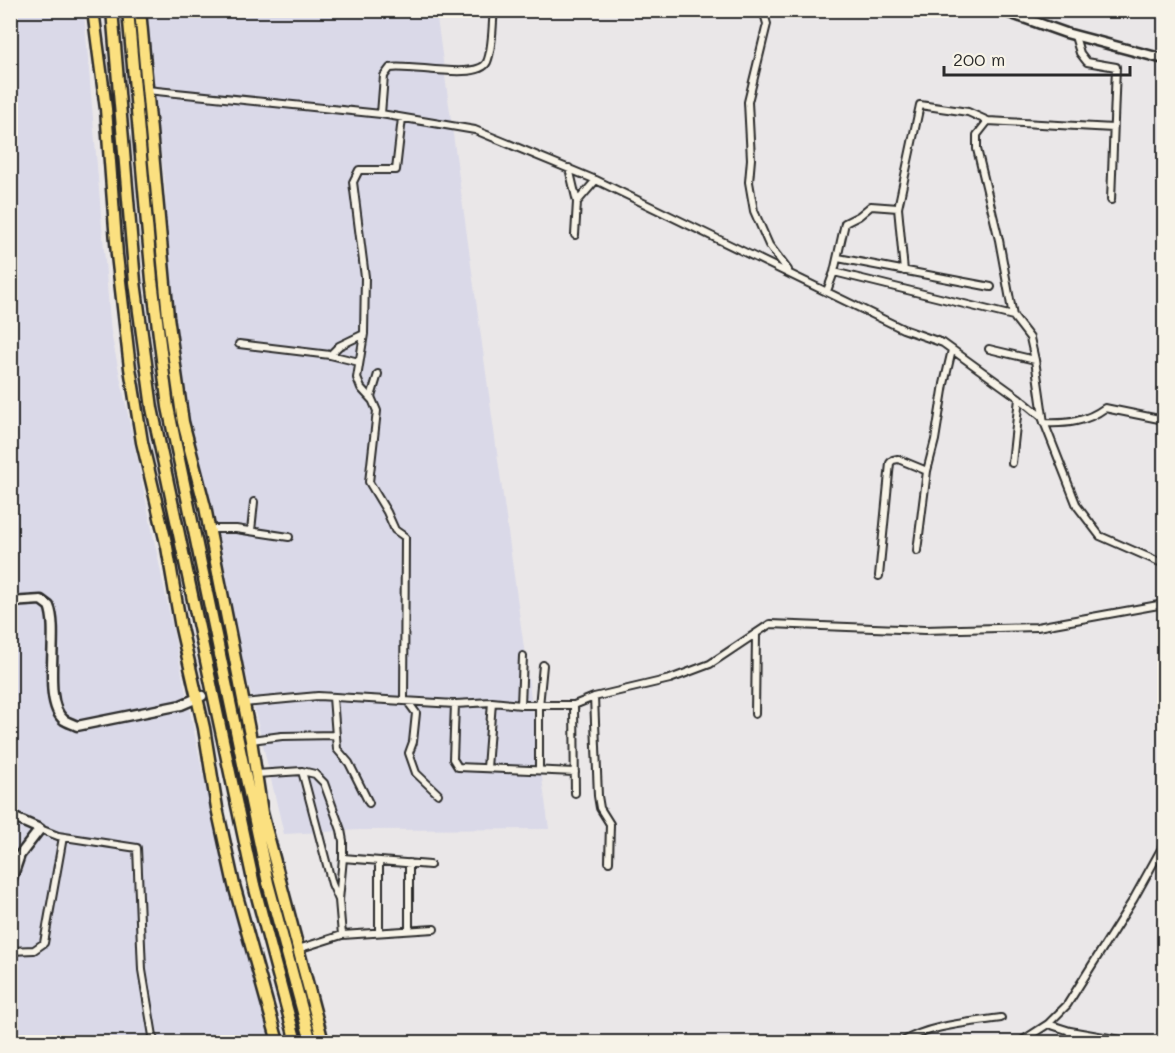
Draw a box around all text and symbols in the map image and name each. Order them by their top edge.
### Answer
scale bar [944,39,1130,77]
text: 200 m [953,47,1005,71]

